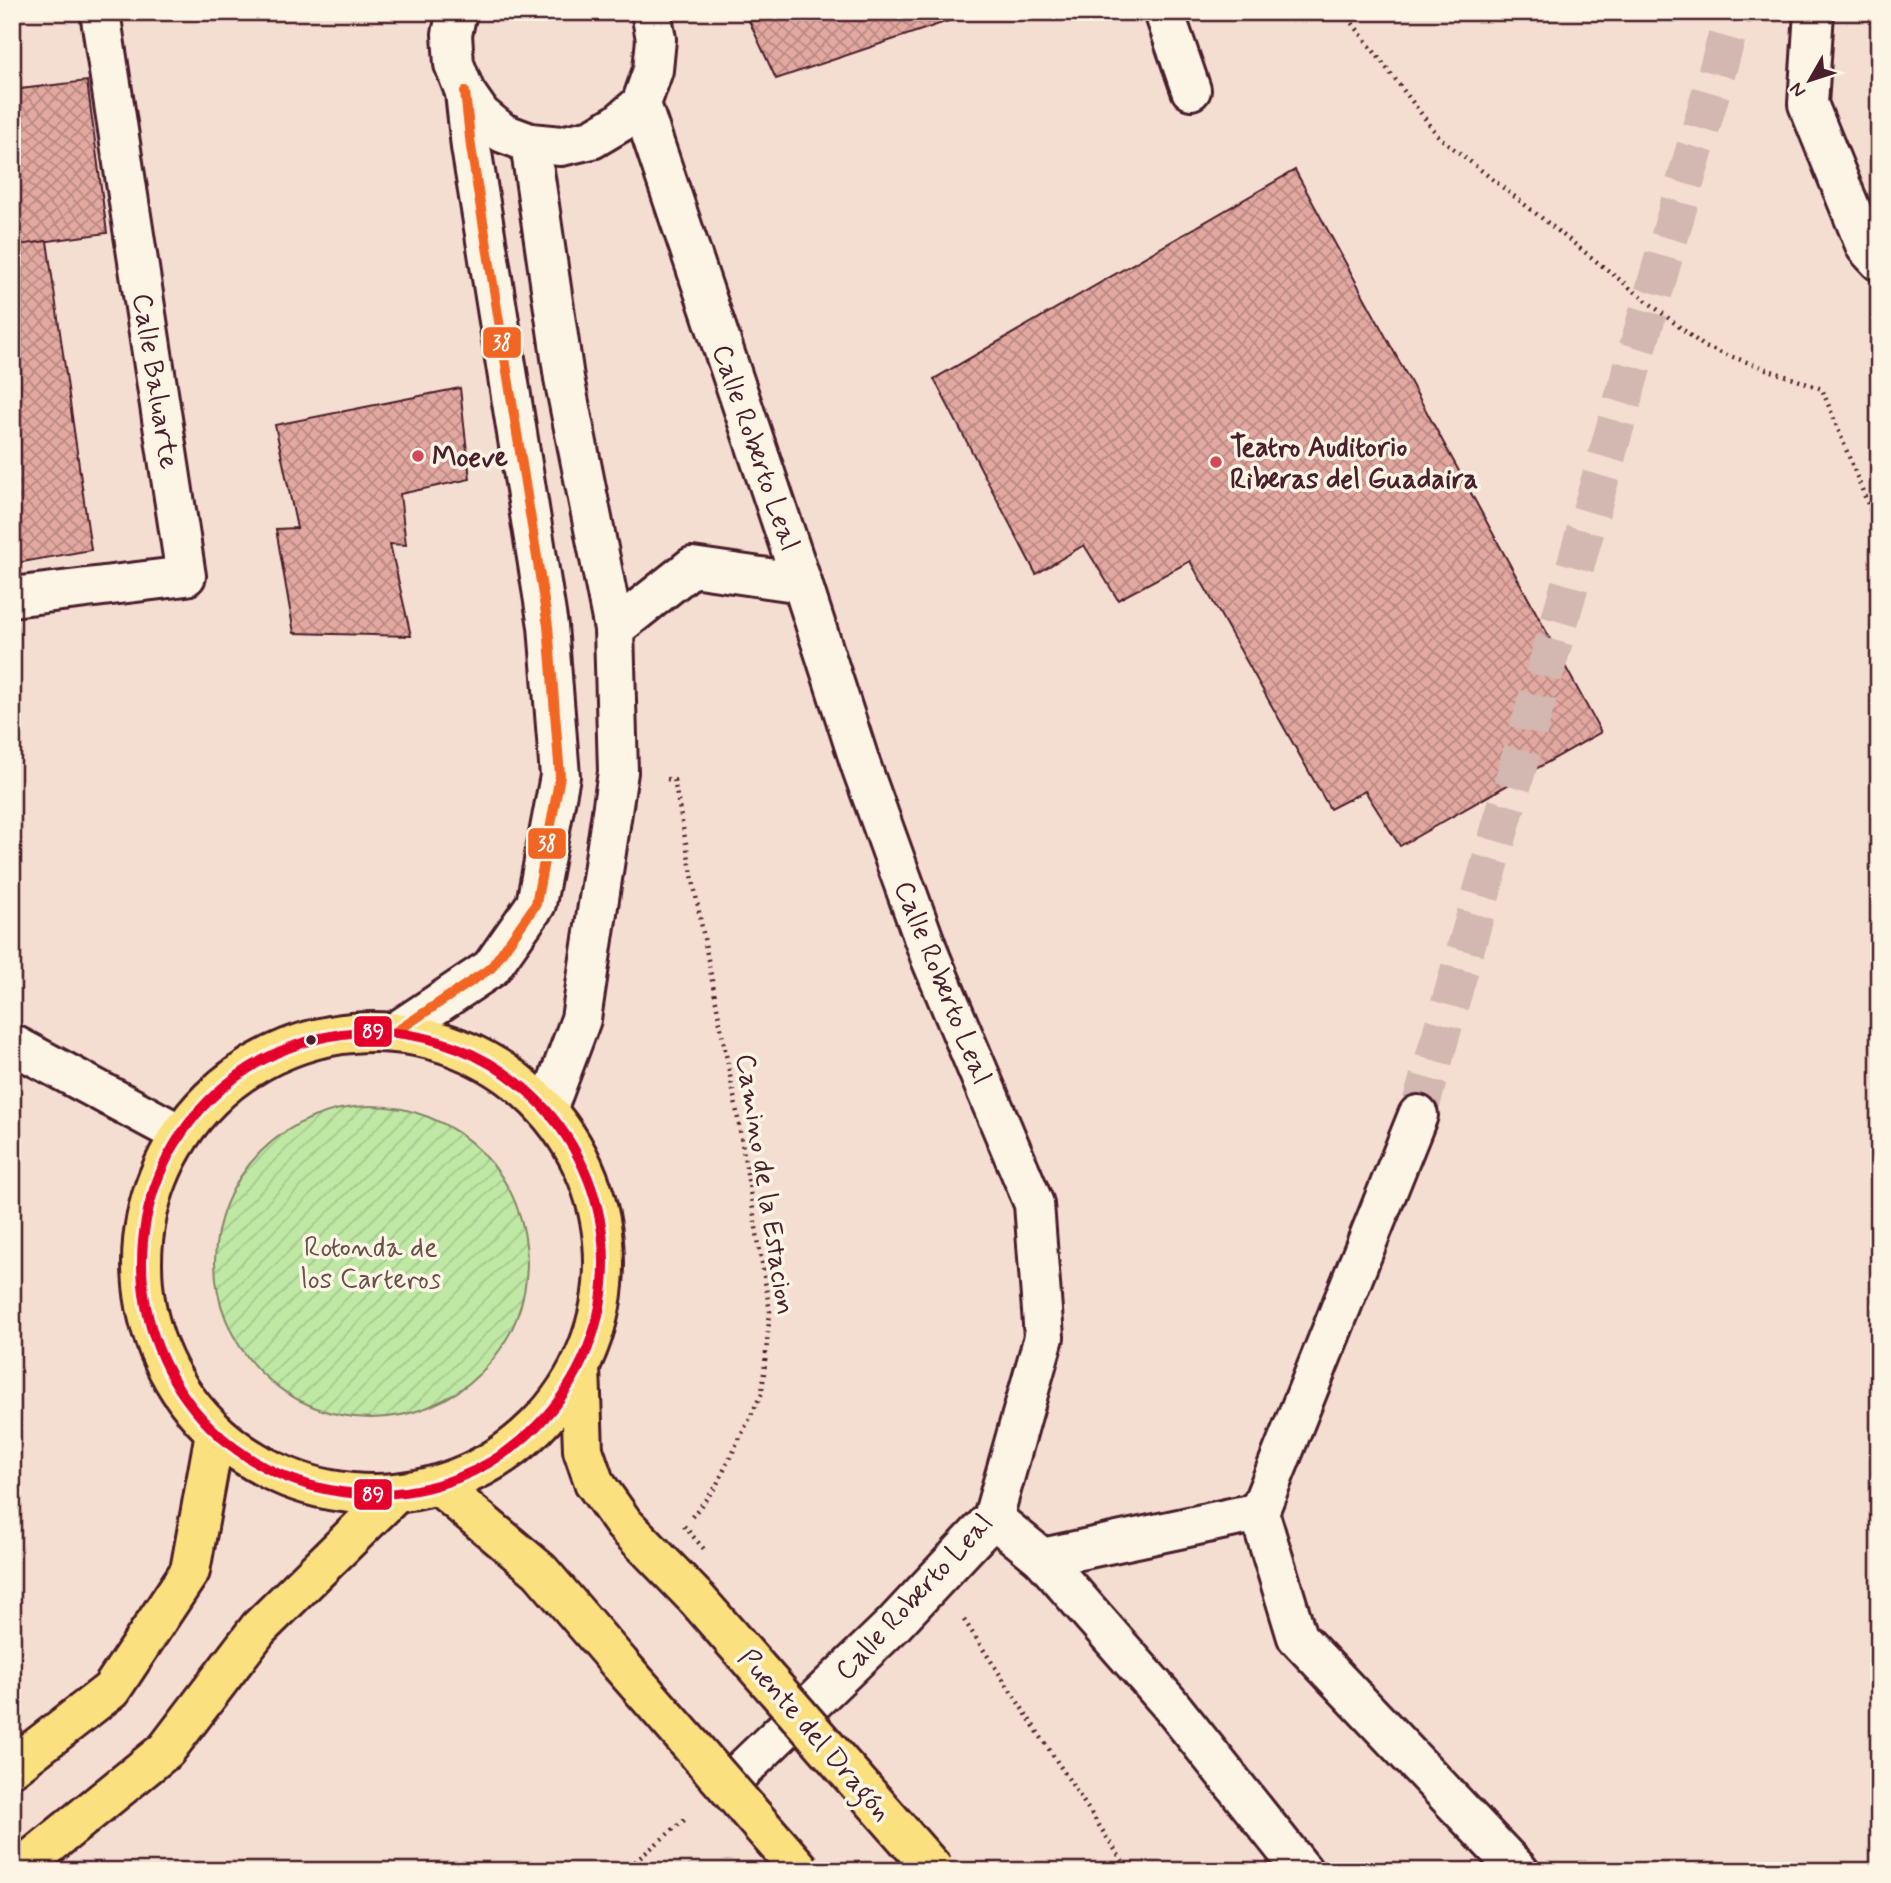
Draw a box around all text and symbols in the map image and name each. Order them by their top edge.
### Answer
north arrow [1776,46,1846,116]
text: N [1784,77,1812,103]
street label: Calle Baluarte [122,291,187,472]
line badge: 38 [482,326,522,359]
text: 38 [492,331,512,356]
street label: Calle Roberto Leal [702,340,807,556]
place label: Teatro Auditorio Riberas del Guadaira [1230,430,1478,499]
place label: Moeve [432,440,508,477]
marker: Moeve [410,448,426,464]
marker: Teatro Auditorio Riberas del Guadaira [1208,454,1224,470]
line badge: 38 [527,827,567,860]
text: 38 [537,832,557,857]
street label: Calle Roberto Leal [884,876,999,1090]
line badge: 89 [353,1015,393,1048]
text: 89 [362,1020,384,1045]
unlabelled marker [304,1033,318,1047]
street label: Camino de la Estacion [726,1051,803,1318]
park label: Rotonda de los Carteros [301,1230,441,1299]
line badge: 89 [353,1478,393,1511]
text: 89 [362,1483,384,1508]
street label: Calle Roberto Leal [828,1506,1002,1689]
street label: Puente del Dragón [726,1641,899,1832]

